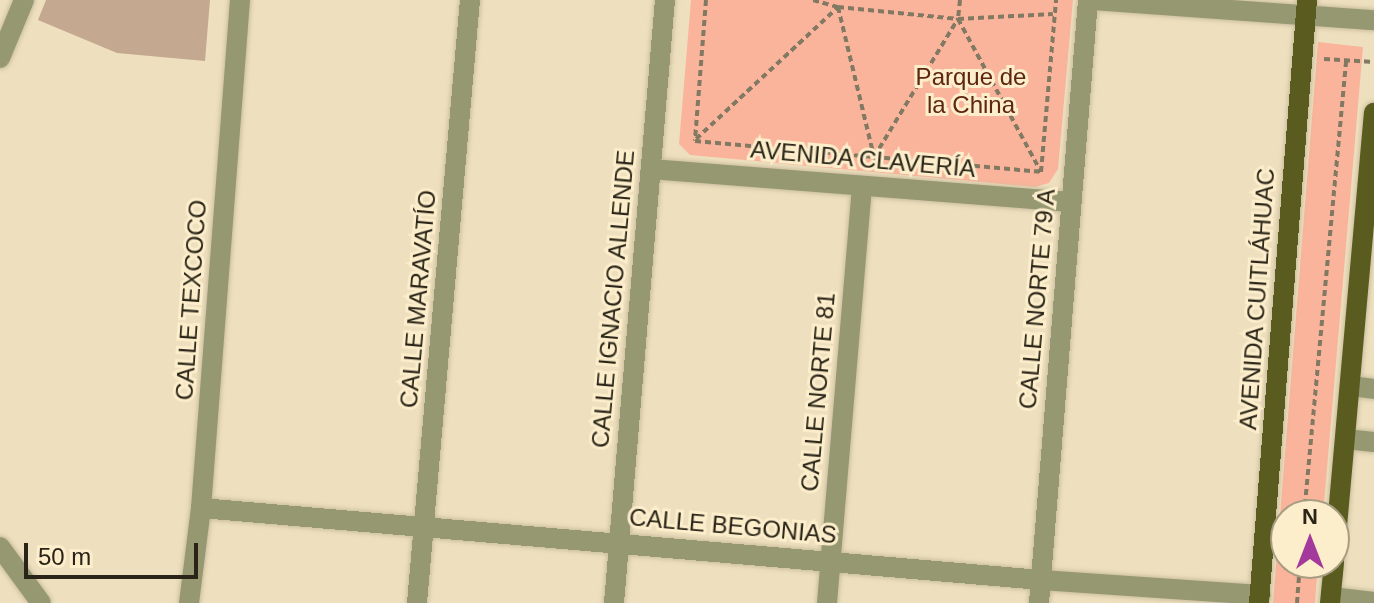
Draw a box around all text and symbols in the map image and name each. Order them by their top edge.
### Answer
park label: Parque de la China [916,63,1026,119]
street label: AVENIDA CLAVERÍA [749,135,977,183]
street label: CALLE IGNACIO ALLENDE [586,148,640,450]
street label: AVENIDA CUITLÁHUAC [1233,167,1281,431]
street label: CALLE NORTE 79 A [1013,187,1061,411]
street label: CALLE MARAVATÍO [394,189,442,409]
street label: CALLE TEXCOCO [170,199,212,401]
street label: CALLE NORTE 81 [795,291,841,493]
north arrow [1270,499,1350,579]
street label: CALLE BEGONIAS [628,503,838,549]
text: N [1302,504,1318,529]
scale bar [28,527,202,577]
text: 50 m [38,543,91,570]

